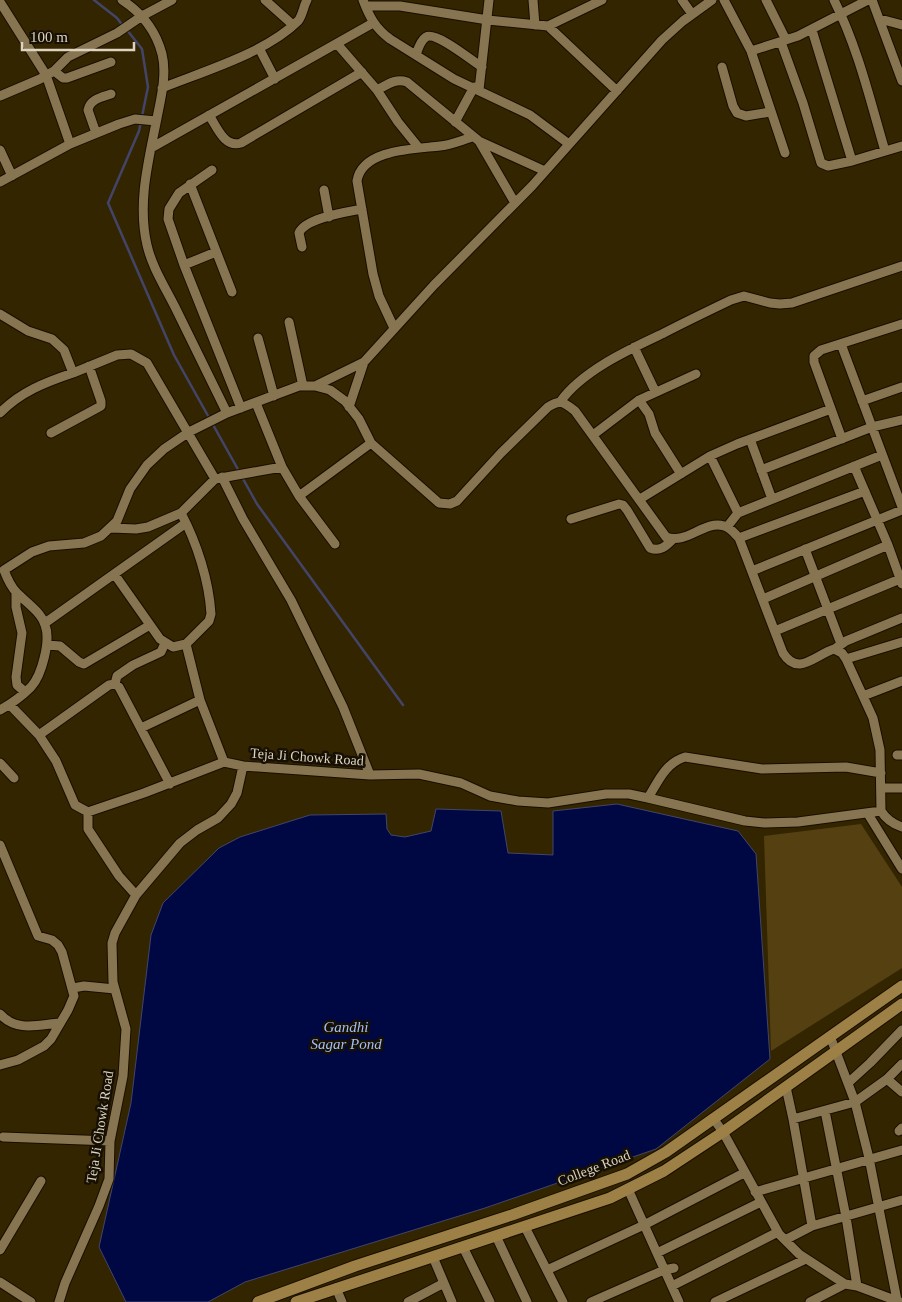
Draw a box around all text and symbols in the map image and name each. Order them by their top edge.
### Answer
scale bar [22,20,135,52]
text: 100 m [30,29,68,45]
street label: Teja Ji Chowk Road [250,746,364,768]
water label: Gandhi Sagar Pond [310,1019,382,1052]
street label: Teja Ji Chowk Road [84,1070,116,1184]
street label: College Road [556,1147,632,1189]

